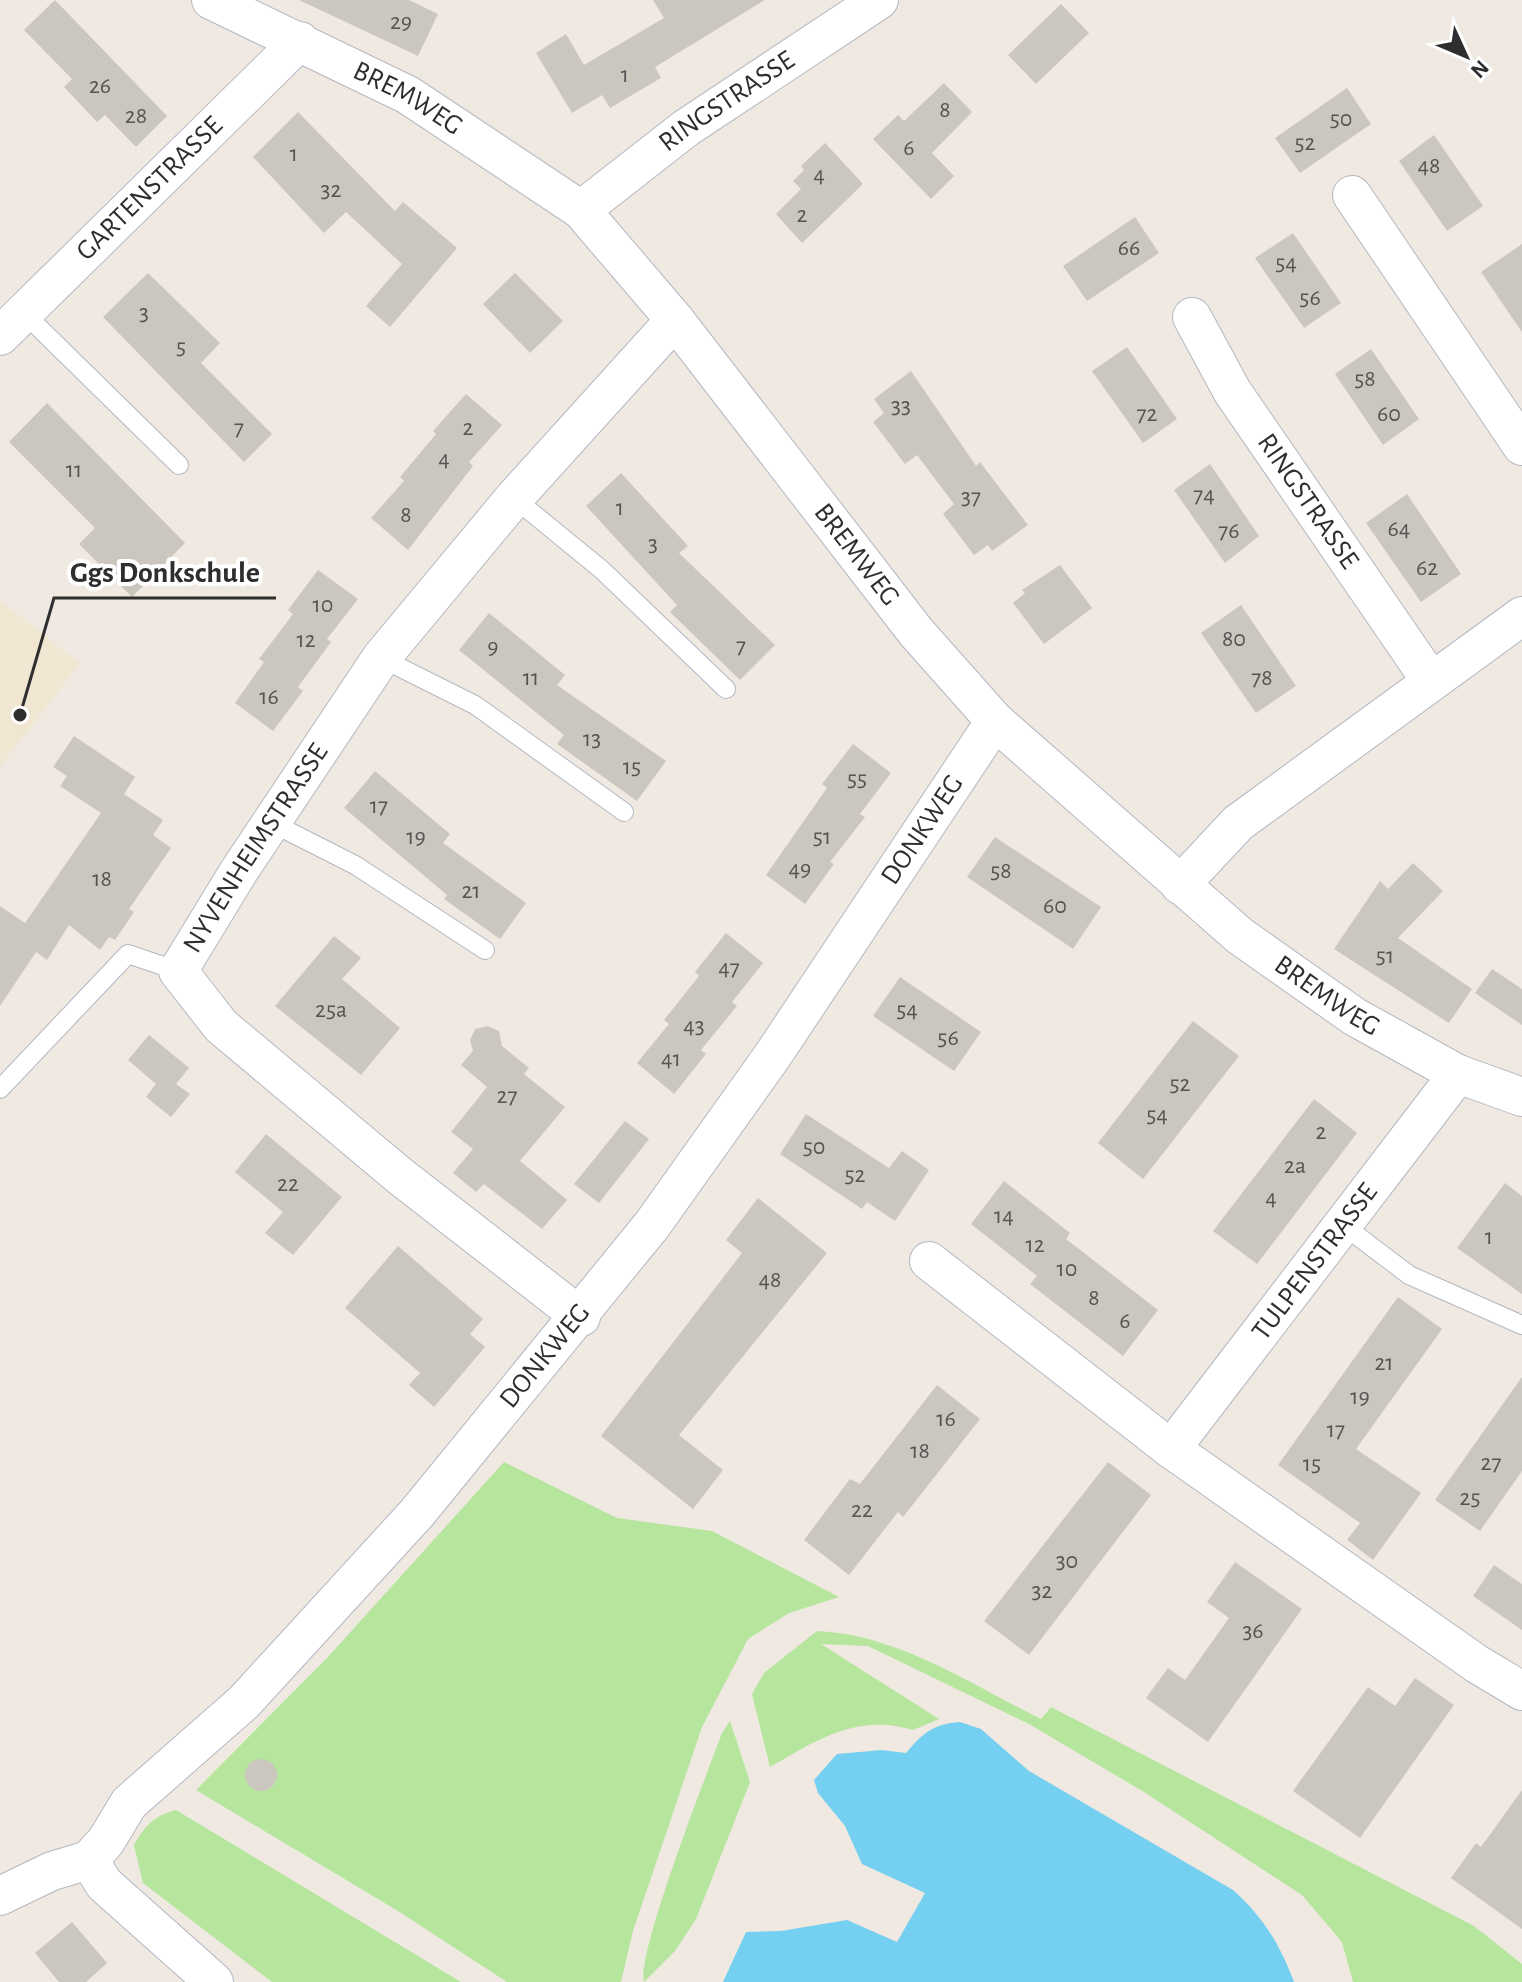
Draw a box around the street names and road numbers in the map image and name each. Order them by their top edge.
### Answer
street label: RINGSTRASSE [654,46,800,157]
street label: BREMWEG [349,57,467,141]
street label: GARTENSTRASSE [71,111,228,266]
street label: RINGSTRASSE [1252,429,1364,574]
street label: BREMWEG [808,499,904,611]
street label: NYVENHEIMSTRASSE [178,739,334,958]
street label: DONKWEG [876,770,969,890]
street label: BREMWEG [1269,951,1384,1042]
street label: TULPENSTRASSE [1247,1178,1383,1346]
street label: DONKWEG [495,1299,595,1413]

